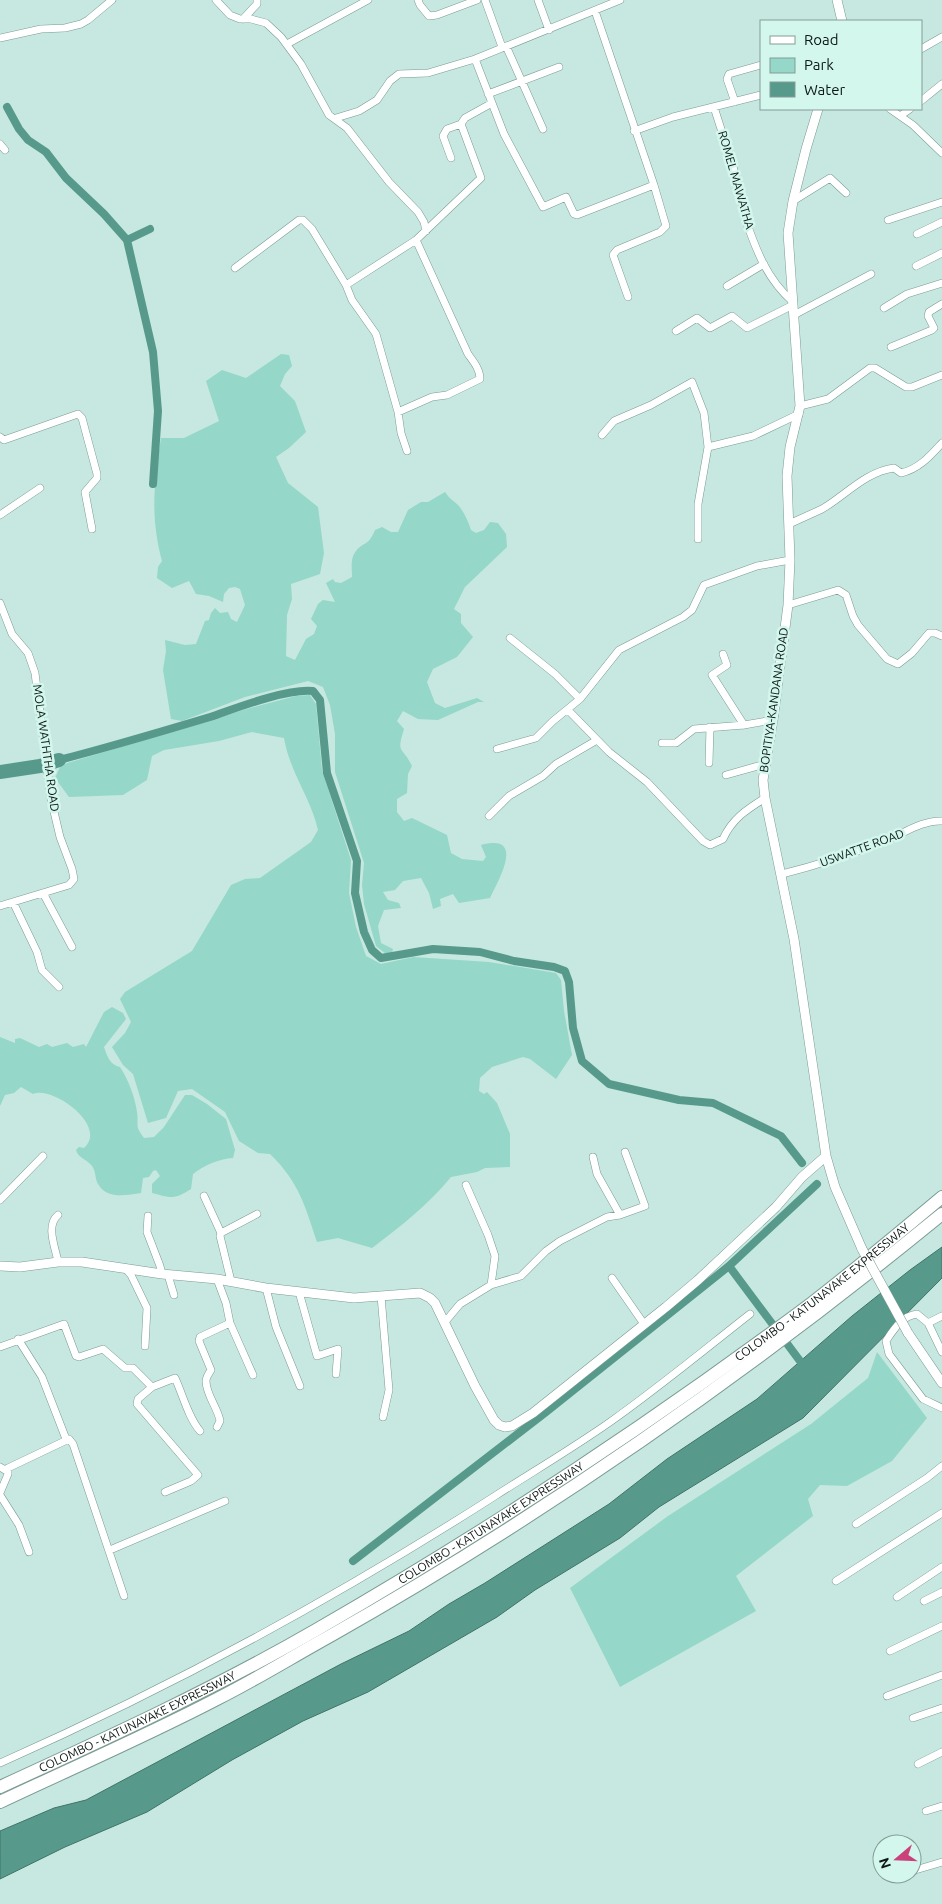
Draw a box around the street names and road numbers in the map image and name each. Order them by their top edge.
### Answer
street label: ROMEL MAWATHA [716,129,757,231]
street label: BOPITIYA-KANDANA ROAD [757,626,790,773]
street label: MOLA WATHTHA ROAD [31,683,62,812]
street label: USWATTE ROAD [818,826,906,869]
street label: COLOMBO - KATUNAYAKE EXPRESSWAY [732,1220,912,1363]
street label: COLOMBO - KATUNAYAKE EXPRESSWAY [396,1459,586,1586]
street label: COLOMBO - KATUNAYAKE EXPRESSWAY [37,1668,238,1774]

